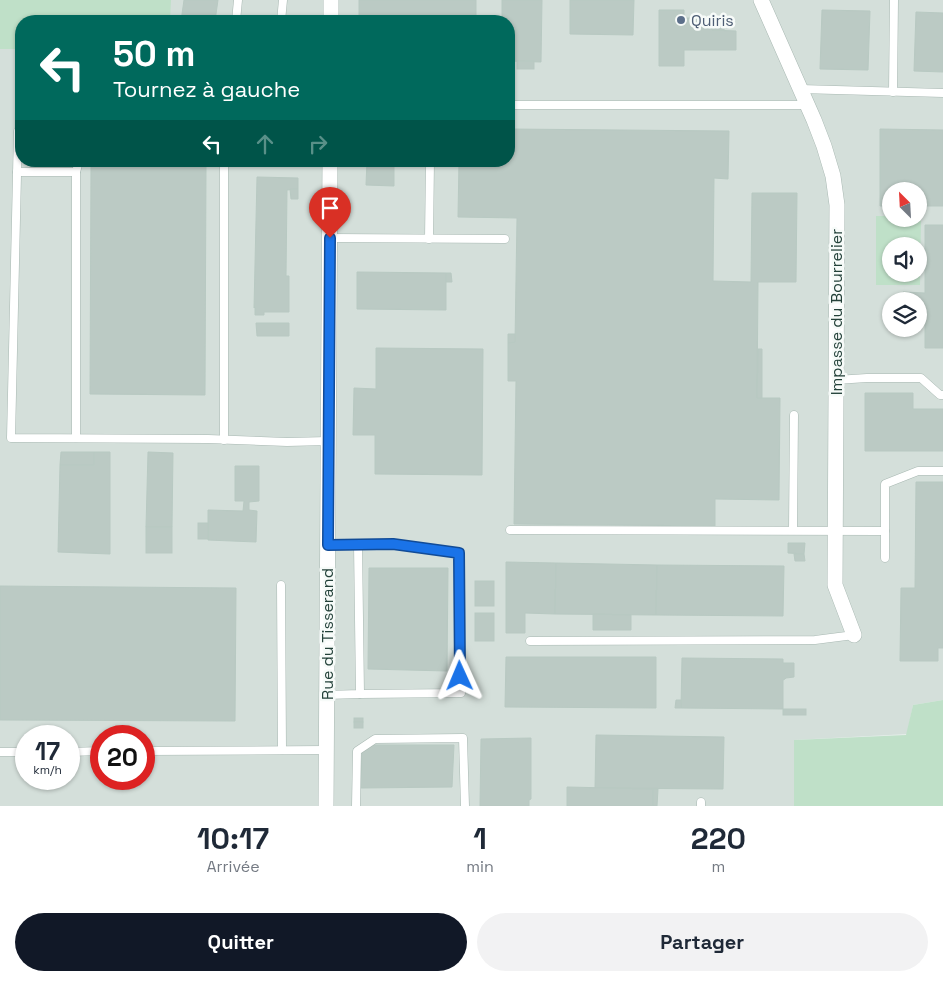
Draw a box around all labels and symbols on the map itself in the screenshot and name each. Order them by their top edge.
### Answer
place label: Quiris [691,10,734,31]
marker: Quiris [675,14,687,26]
north arrow [882,182,928,228]
pin [309,187,351,238]
street label: Impasse du Bourrelier [826,229,847,395]
street label: Rue du Tisserand [317,568,338,700]
position arrow [433,649,485,701]
speed limit sign: 20 [90,725,155,790]

